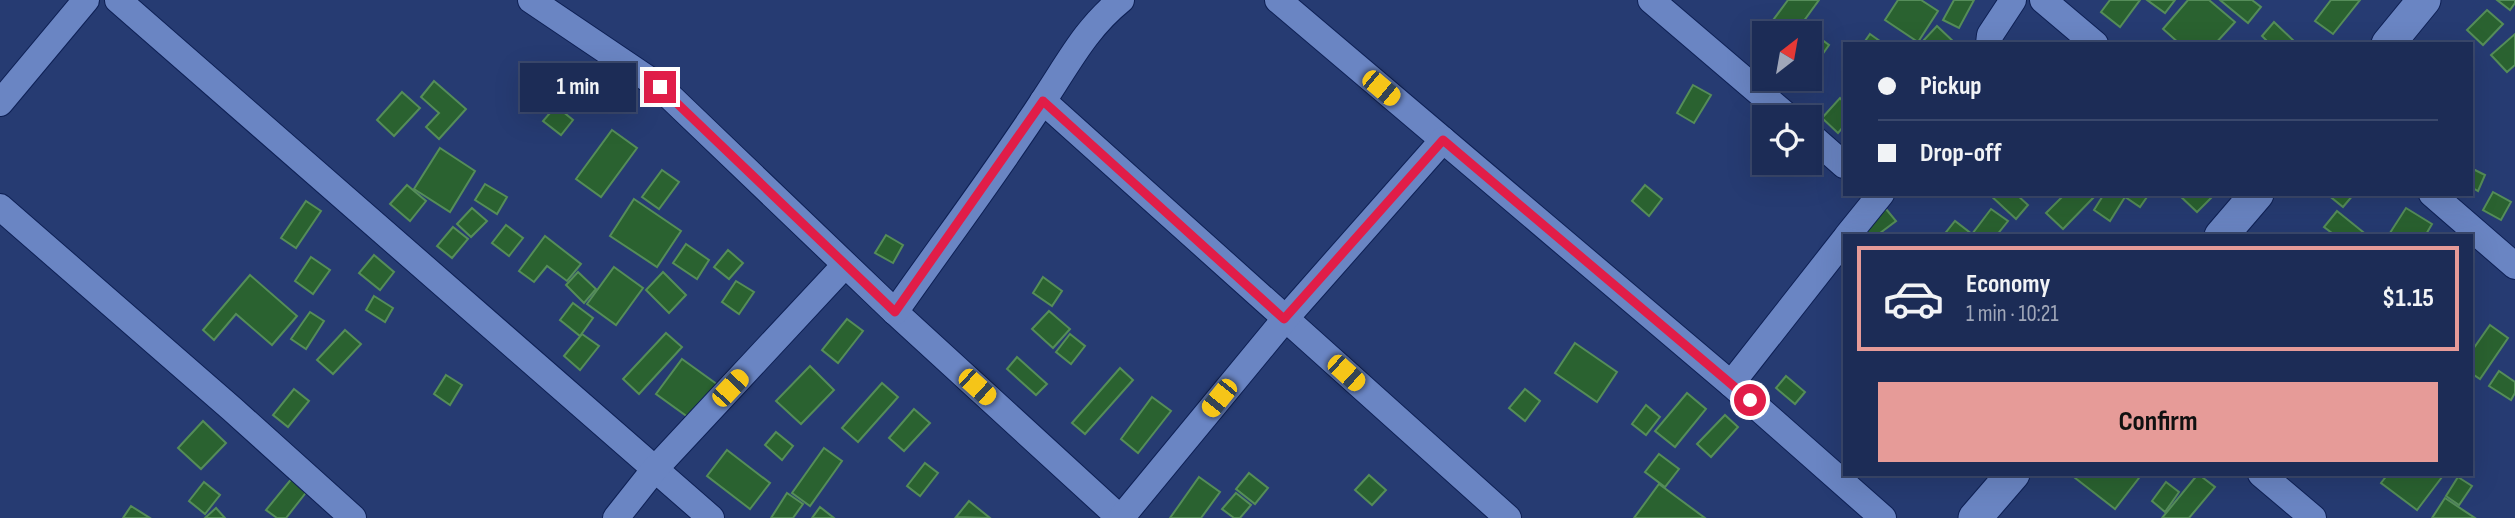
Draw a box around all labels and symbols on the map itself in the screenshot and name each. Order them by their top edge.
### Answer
north arrow [1752,21,1822,91]
callout: 1 min [520,62,636,112]
car [1359,66,1404,110]
route end [644,71,676,103]
car [1324,351,1369,395]
car [708,365,753,411]
car [955,365,1000,409]
car [1198,375,1241,421]
route start [1734,384,1766,416]

